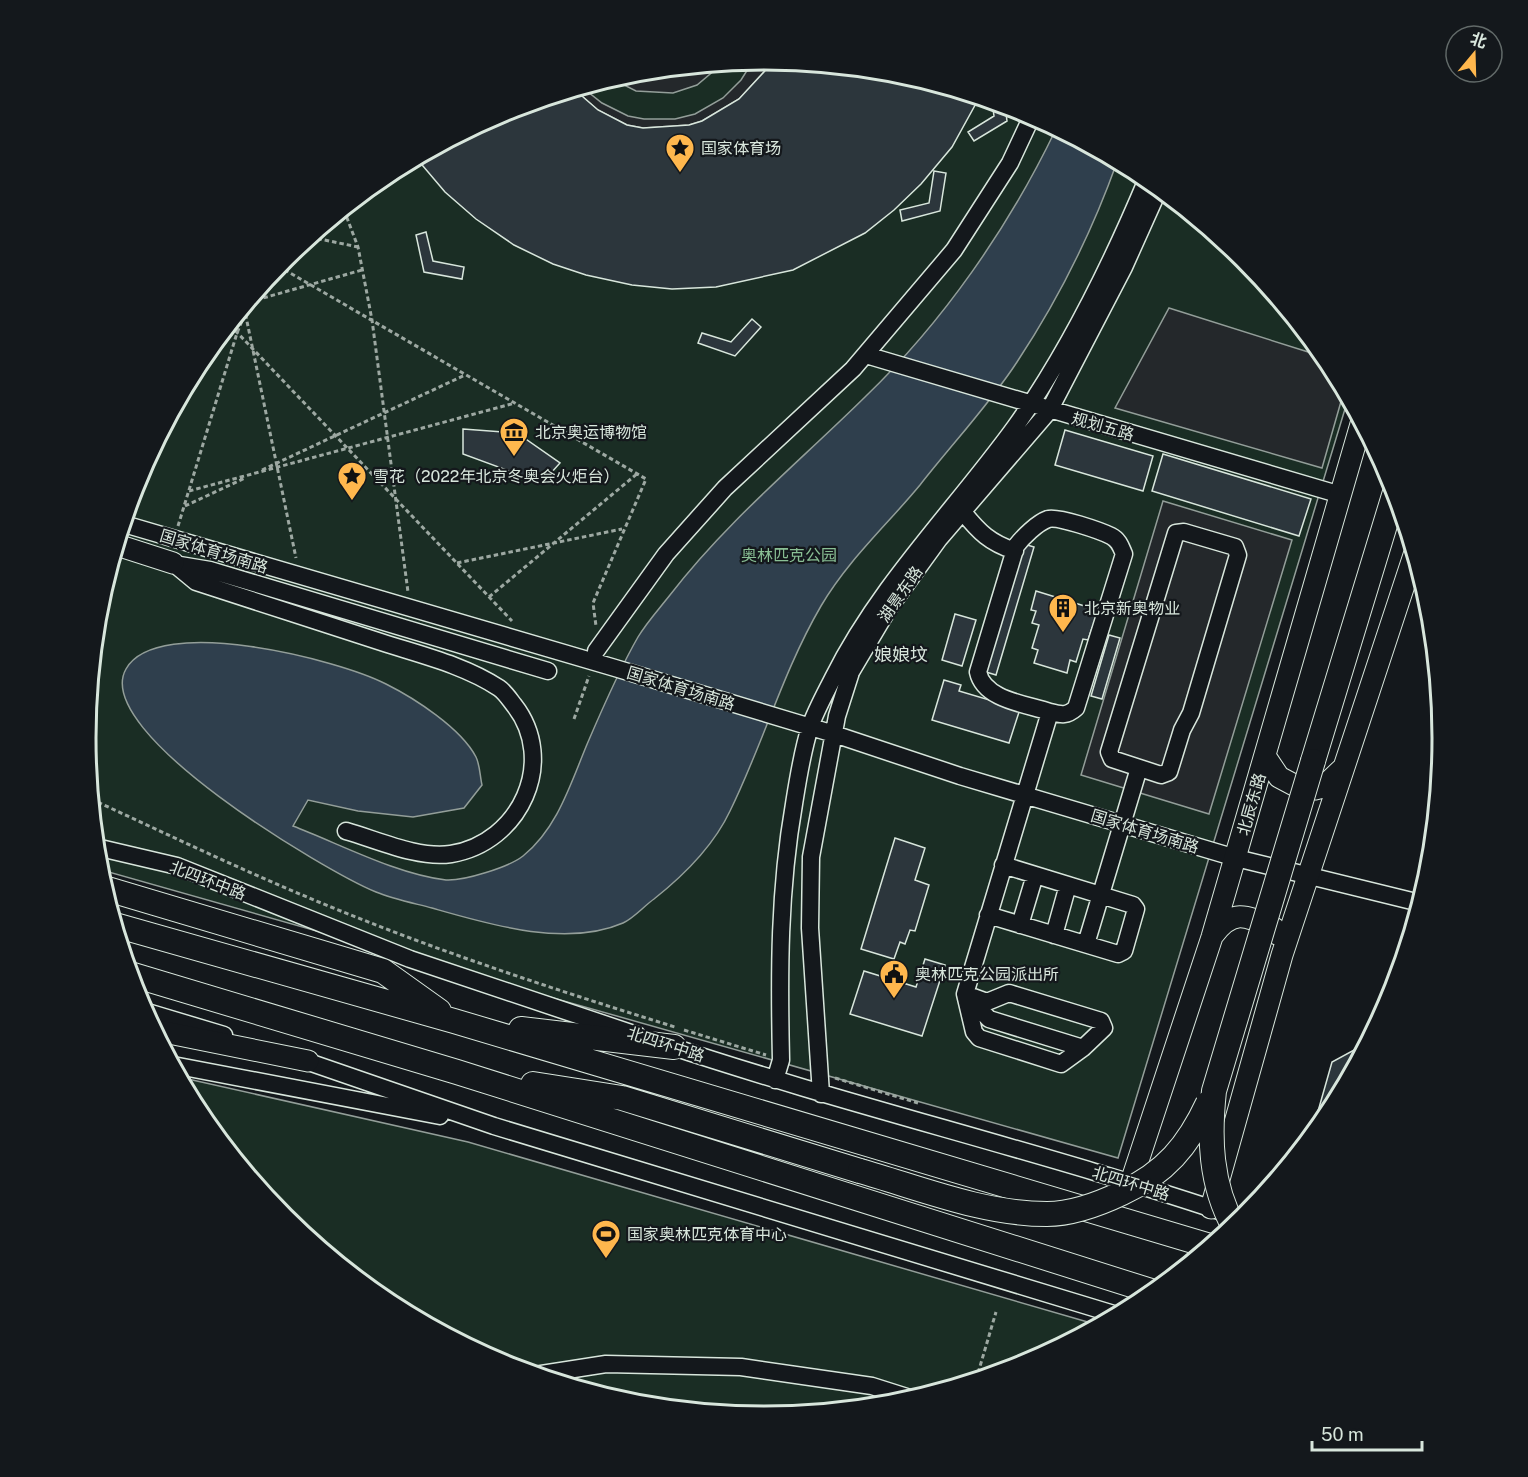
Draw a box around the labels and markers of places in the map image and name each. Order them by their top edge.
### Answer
place icon: 国家体育场 [664,132,696,174]
place label: 国家体育场 [701,139,781,158]
museum icon: 北京奥运博物馆 [498,416,530,458]
place label: 北京奥运博物馆 [535,423,647,442]
place icon: 雪花（2022年北京冬奥会火炬台） [336,460,368,502]
place label: 雪花（2022年北京冬奥会火炬台） [373,467,619,486]
building icon: 北京新奥物业 [1047,592,1079,634]
place label: 北京新奥物业 [1084,599,1180,618]
public building icon: 奥林匹克公园派出所 [878,958,910,1000]
place label: 奥林匹克公园派出所 [915,965,1059,984]
sports icon: 国家奥林匹克体育中心 [590,1218,622,1260]
place label: 国家奥林匹克体育中心 [627,1225,787,1244]

